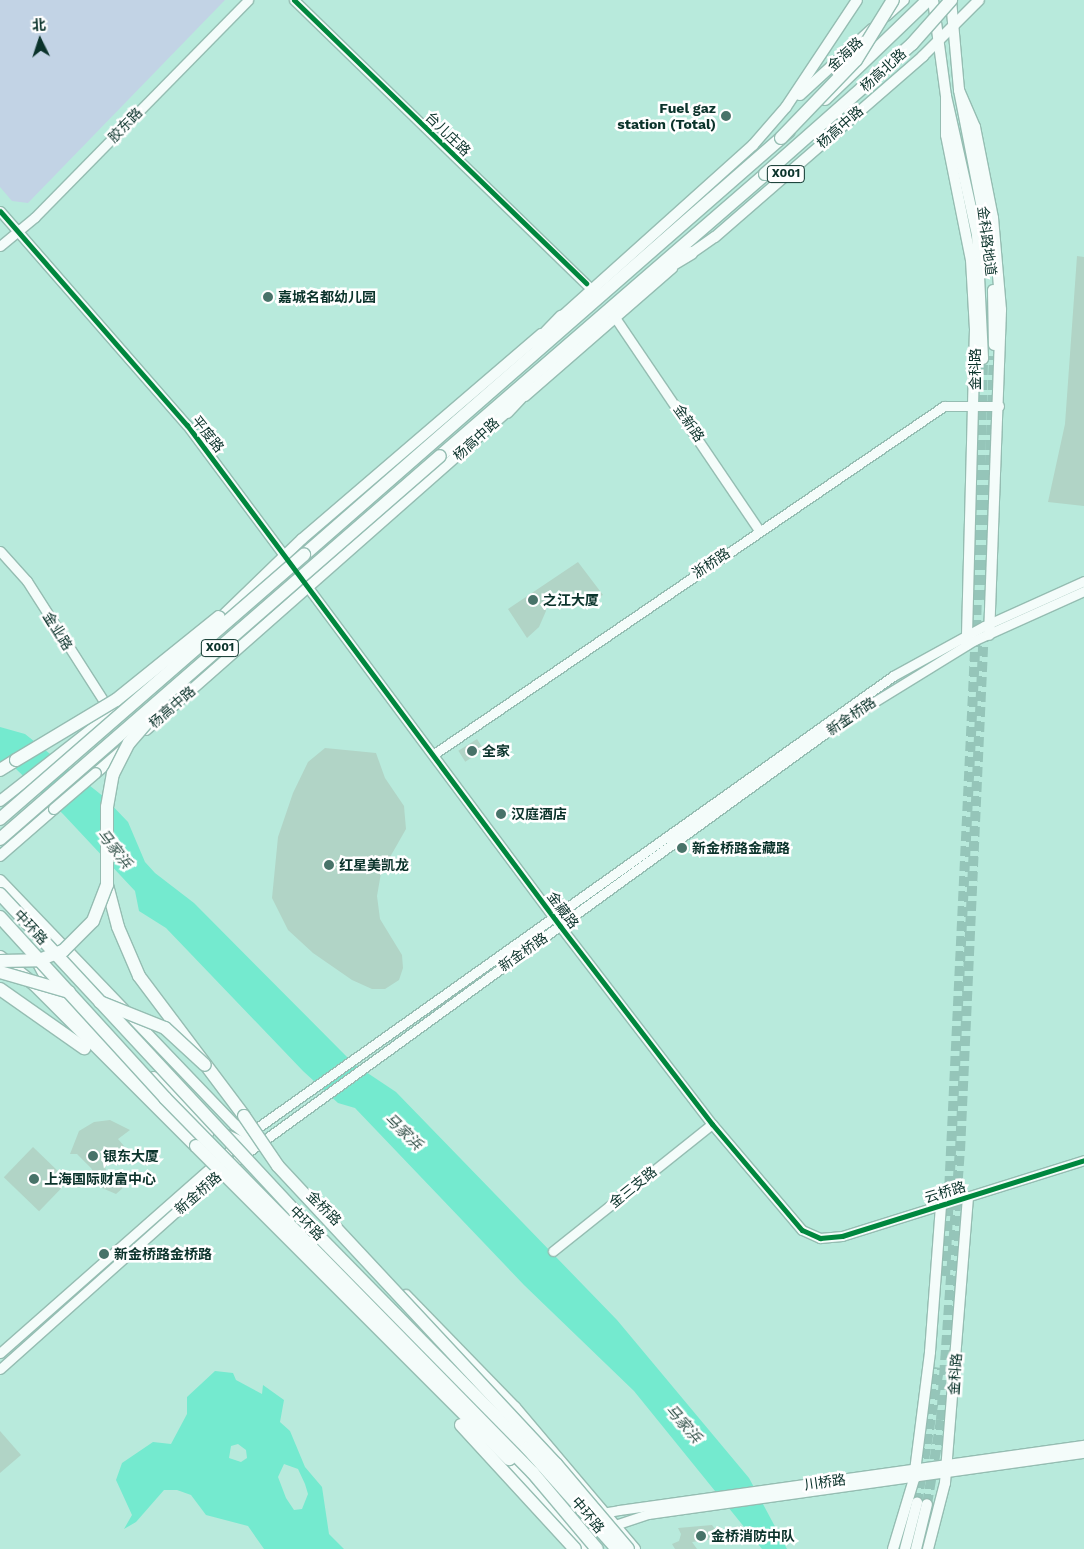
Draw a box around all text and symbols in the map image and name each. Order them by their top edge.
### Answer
north arrow [15,15,65,65]
text: 北 [31,17,46,34]
street label: 金海路 [824,34,866,74]
street label: 杨高北路 [857,45,909,95]
place label: Fuel gaz station (Total) [617,100,716,132]
street label: 杨高中路 [813,102,867,152]
street label: 胶东路 [104,104,146,146]
street label: 台儿庄路 [422,109,474,159]
marker: Fuel gaz station (Total) [720,110,732,122]
road number: X001 [766,164,806,183]
street label: 金科路地道 [974,205,1000,277]
place label: 嘉城名都幼儿园 [278,289,376,305]
marker: 嘉城名都幼儿园 [262,291,274,303]
street label: 金科路 [967,348,983,390]
street label: 金新路 [670,401,708,445]
street label: 平度路 [188,412,228,456]
street label: 杨高中路 [450,414,502,464]
street label: 浙桥路 [689,544,733,582]
place label: 之江大厦 [543,592,599,608]
marker: 之江大厦 [527,594,539,606]
street label: 金业路 [40,609,76,653]
road number: X001 [200,638,240,658]
street label: 杨高中路 [145,682,199,732]
street label: 新金桥路 [823,693,879,739]
place label: 全家 [482,743,510,759]
marker: 全家 [466,745,478,757]
place label: 汉庭酒店 [511,806,567,822]
marker: 汉庭酒店 [495,808,507,820]
water label: 马家浜 [93,826,135,872]
place label: 新金桥路金藏路 [692,840,790,856]
marker: 新金桥路金藏路 [676,842,688,854]
place label: 红星美凯龙 [339,857,409,873]
marker: 红星美凯龙 [323,859,335,871]
street label: 金藏路 [544,888,582,932]
street label: 中环路 [11,906,51,948]
street label: 新金桥路 [495,929,551,975]
water label: 马家浜 [381,1110,425,1154]
place label: 银东大厦 [103,1148,159,1164]
marker: 银东大厦 [87,1150,99,1162]
street label: 金三支路 [606,1163,660,1211]
street label: 新金桥路 [171,1168,225,1218]
place label: 上海国际财富中心 [44,1171,156,1187]
marker: 上海国际财富中心 [28,1173,40,1185]
street label: 云桥路 [922,1178,968,1206]
street label: 金桥路 [303,1187,345,1229]
street label: 中环路 [286,1202,328,1244]
place label: 新金桥路金桥路 [114,1246,212,1262]
marker: 新金桥路金桥路 [98,1248,110,1260]
street label: 金科路 [945,1352,965,1396]
water label: 马家浜 [661,1401,705,1447]
street label: 川桥路 [803,1471,847,1493]
street label: 中环路 [568,1494,608,1536]
place label: 金桥消防中队 [711,1528,795,1544]
marker: 金桥消防中队 [695,1530,707,1542]

